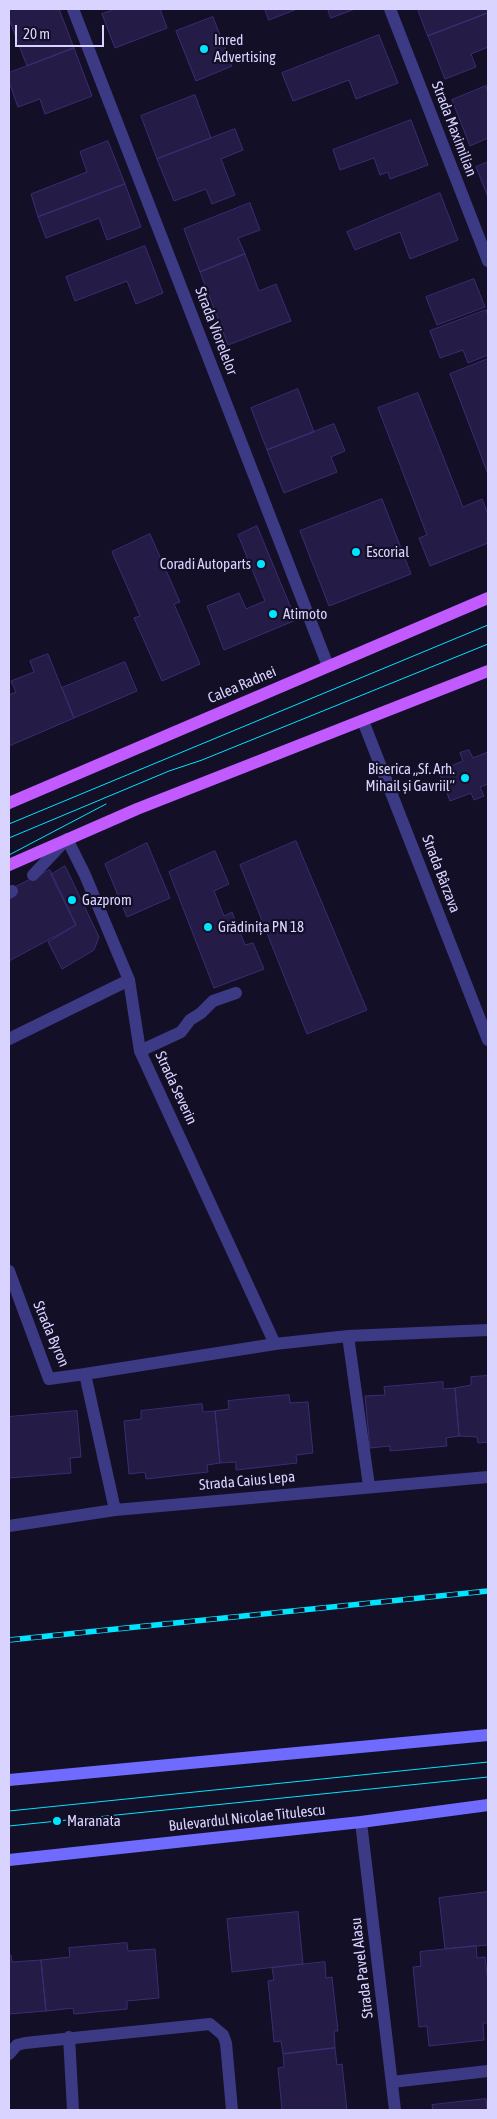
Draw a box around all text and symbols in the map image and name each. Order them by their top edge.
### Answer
scale bar [18,15,106,47]
text: 20 m [23,25,50,42]
place label: Inred Advertising [214,31,276,66]
marker: Inred Advertising [198,43,210,55]
street label: Strada Maximilian [428,79,480,179]
street label: Strada Viorelelor [191,284,241,378]
place label: Escorial [366,543,409,561]
marker: Escorial [350,546,362,558]
place label: Coradi Autoparts [160,555,251,573]
marker: Coradi Autoparts [255,558,267,570]
place label: Atimoto [283,605,327,623]
marker: Atimoto [267,608,279,620]
street label: Calea Radnei [205,663,279,707]
place label: Biserica „Sf. Arh. Mihail și Gavriil” [365,760,455,795]
marker: Biserica „Sf. Arh. Mihail și Gavriil” [459,772,471,784]
street label: Strada Bârzava [418,833,464,915]
place label: Gazprom [82,891,132,909]
marker: Gazprom [66,894,78,906]
place label: Grădinița PN 18 [218,918,304,936]
marker: Grădinița PN 18 [202,921,214,933]
street label: Strada Severin [151,1048,201,1128]
street label: Strada Byron [29,1298,73,1370]
street label: Strada Caius Lepa [198,1468,296,1494]
street label: Bulevardul Nicolae Titulescu [168,1801,326,1835]
place label: Maranata [67,1812,121,1830]
marker: Maranata [51,1815,63,1827]
street label: Strada Pavel Alasu [347,1916,377,2020]

